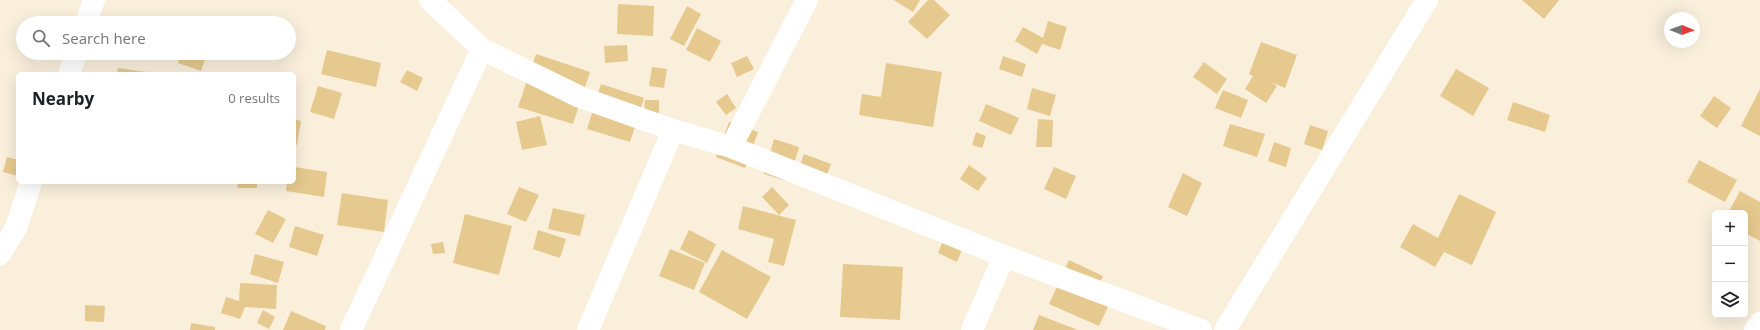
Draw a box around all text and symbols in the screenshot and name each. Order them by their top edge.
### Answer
north arrow [1664,12,1700,48]
search box [16,16,296,60]
icon: search [30,27,52,49]
text: Search here [62,28,146,48]
text: Nearby [32,87,94,110]
text: 0 results [228,89,280,107]
map controls [1712,210,1748,318]
button: + [1712,210,1748,246]
button: − [1712,246,1748,282]
button: layers [1712,282,1748,318]

